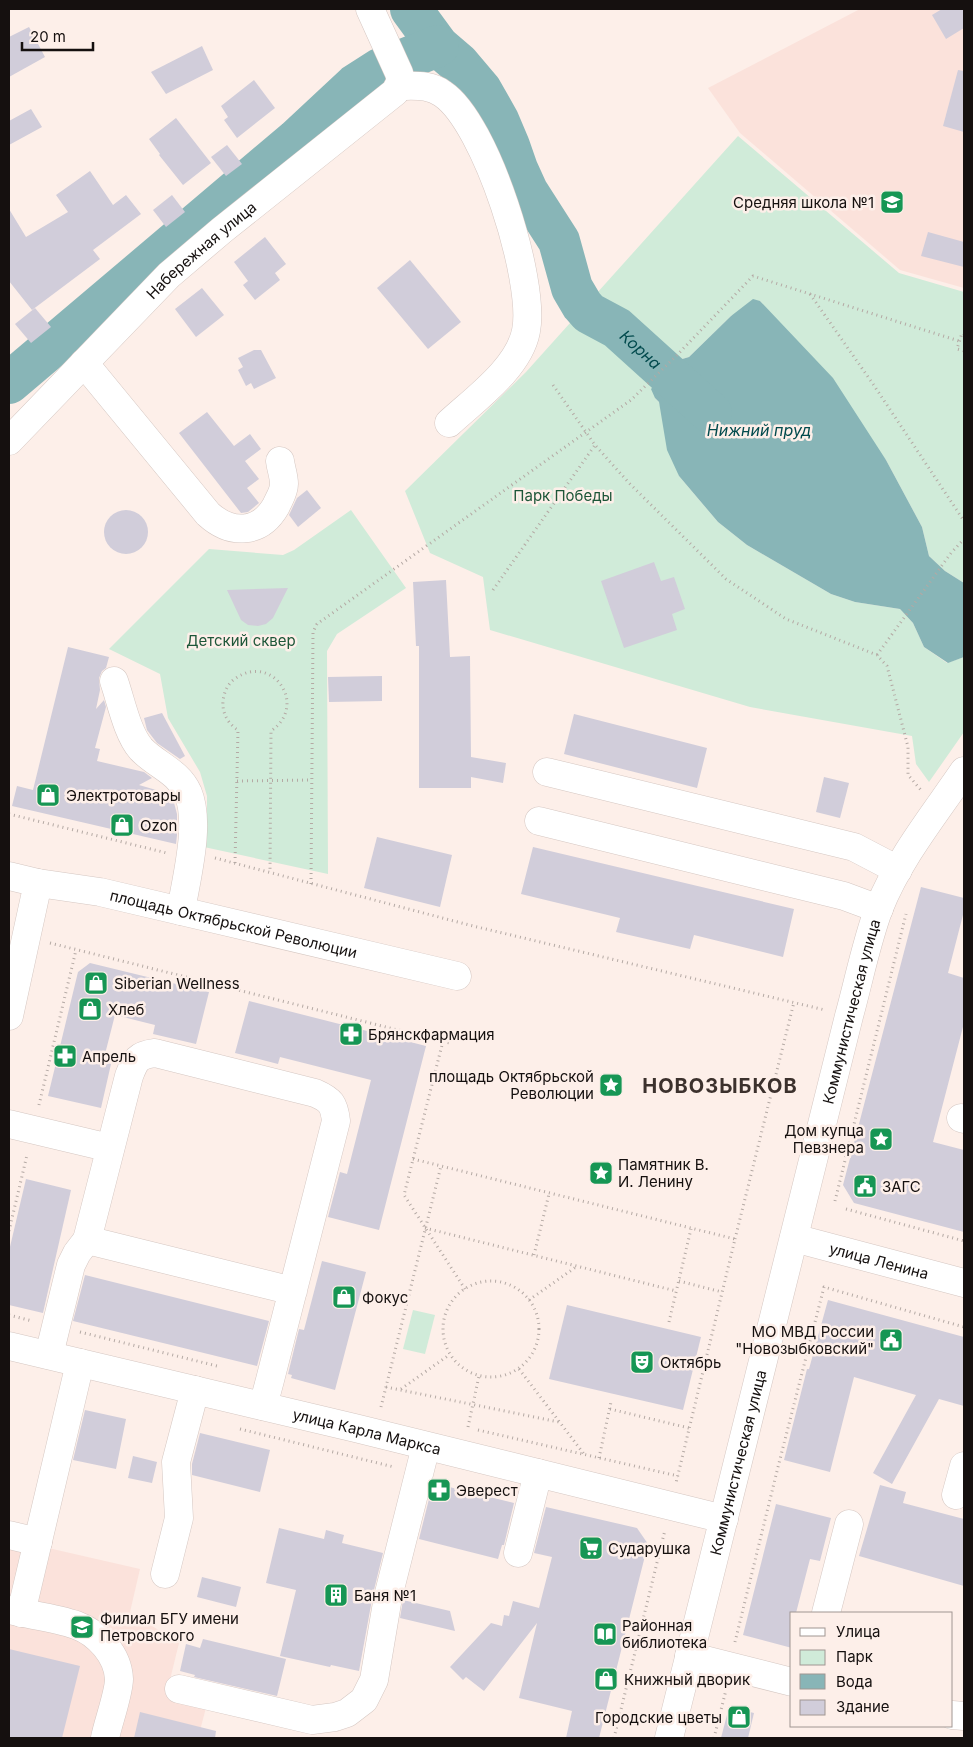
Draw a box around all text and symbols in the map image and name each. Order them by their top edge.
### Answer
scale bar [22,20,94,52]
text: 20 m [30,27,66,46]
school or university icon: Средняя школа №1 [879,189,905,215]
place label: Средняя школа №1 [733,193,874,212]
street label: Набережная улица [142,197,260,303]
water label: Корна [616,326,666,373]
water label: Нижний пруд [707,420,811,440]
park label: Парк Победы [513,486,613,505]
park label: Детский сквер [186,631,296,650]
shop icon: Электротовары [35,782,61,808]
place label: Электротовары [66,786,181,805]
shop icon: Ozon [109,812,135,838]
place label: Ozon [140,816,177,835]
street label: площадь Октябрьской Революции [108,885,359,962]
street label: Коммунистическая улица [818,916,884,1106]
shop icon: Siberian Wellness [83,970,109,996]
place label: Siberian Wellness [114,974,240,993]
shop icon: Хлеб [77,996,103,1022]
place label: Хлеб [108,1000,145,1019]
pharmacy icon: Брянскфармация [338,1021,364,1047]
place label: Брянскфармация [368,1025,495,1044]
pharmacy icon: Апрель [52,1043,78,1069]
place label: Апрель [82,1047,136,1066]
place label: площадь Октябрьской Революции [429,1067,594,1103]
place icon: площадь Октябрьской Революции [598,1072,624,1098]
district label: НОВОЗЫБКОВ [642,1074,798,1098]
place label: Дом купца Певзнера [784,1121,864,1157]
place icon: Дом купца Певзнера [868,1126,894,1152]
place label: Памятник В. И. Ленину [618,1155,709,1191]
place icon: Памятник В. И. Ленину [588,1160,614,1186]
public building icon: ЗАГС [852,1173,878,1199]
place label: ЗАГС [882,1177,921,1196]
street label: улица Ленина [827,1238,931,1283]
shop icon: Фокус [331,1284,357,1310]
place label: Фокус [362,1288,408,1307]
place label: МО МВД России "Новозыбковский" [735,1322,874,1358]
public building icon: МО МВД России "Новозыбковский" [878,1327,904,1353]
theatre icon: Октябрь [629,1349,655,1375]
place label: Октябрь [660,1353,721,1372]
street label: Коммунистическая улица [705,1368,770,1557]
street label: улица Карла Маркса [291,1404,443,1458]
pharmacy icon: Эверест [426,1477,452,1503]
place label: Эверест [456,1481,518,1500]
supermarket icon: Сударушка [578,1535,604,1561]
place label: Сударушка [608,1539,691,1558]
building icon: Баня №1 [323,1582,349,1608]
place label: Баня №1 [354,1586,416,1605]
place label: Филиал БГУ имени Петровского [100,1609,239,1645]
legend [790,1612,953,1727]
school or university icon: Филиал БГУ имени Петровского [69,1614,95,1640]
place label: Районная библиотека [622,1616,707,1652]
library icon: Районная библиотека [592,1621,618,1647]
text: Улица [836,1622,880,1641]
text: Парк [836,1647,873,1666]
shop icon: Книжный дворик [593,1666,619,1692]
place label: Книжный дворик [624,1670,750,1689]
text: Вода [836,1672,873,1691]
text: Здание [836,1697,890,1716]
shop icon: Городские цветы [726,1704,752,1730]
place label: Городские цветы [595,1708,722,1727]

